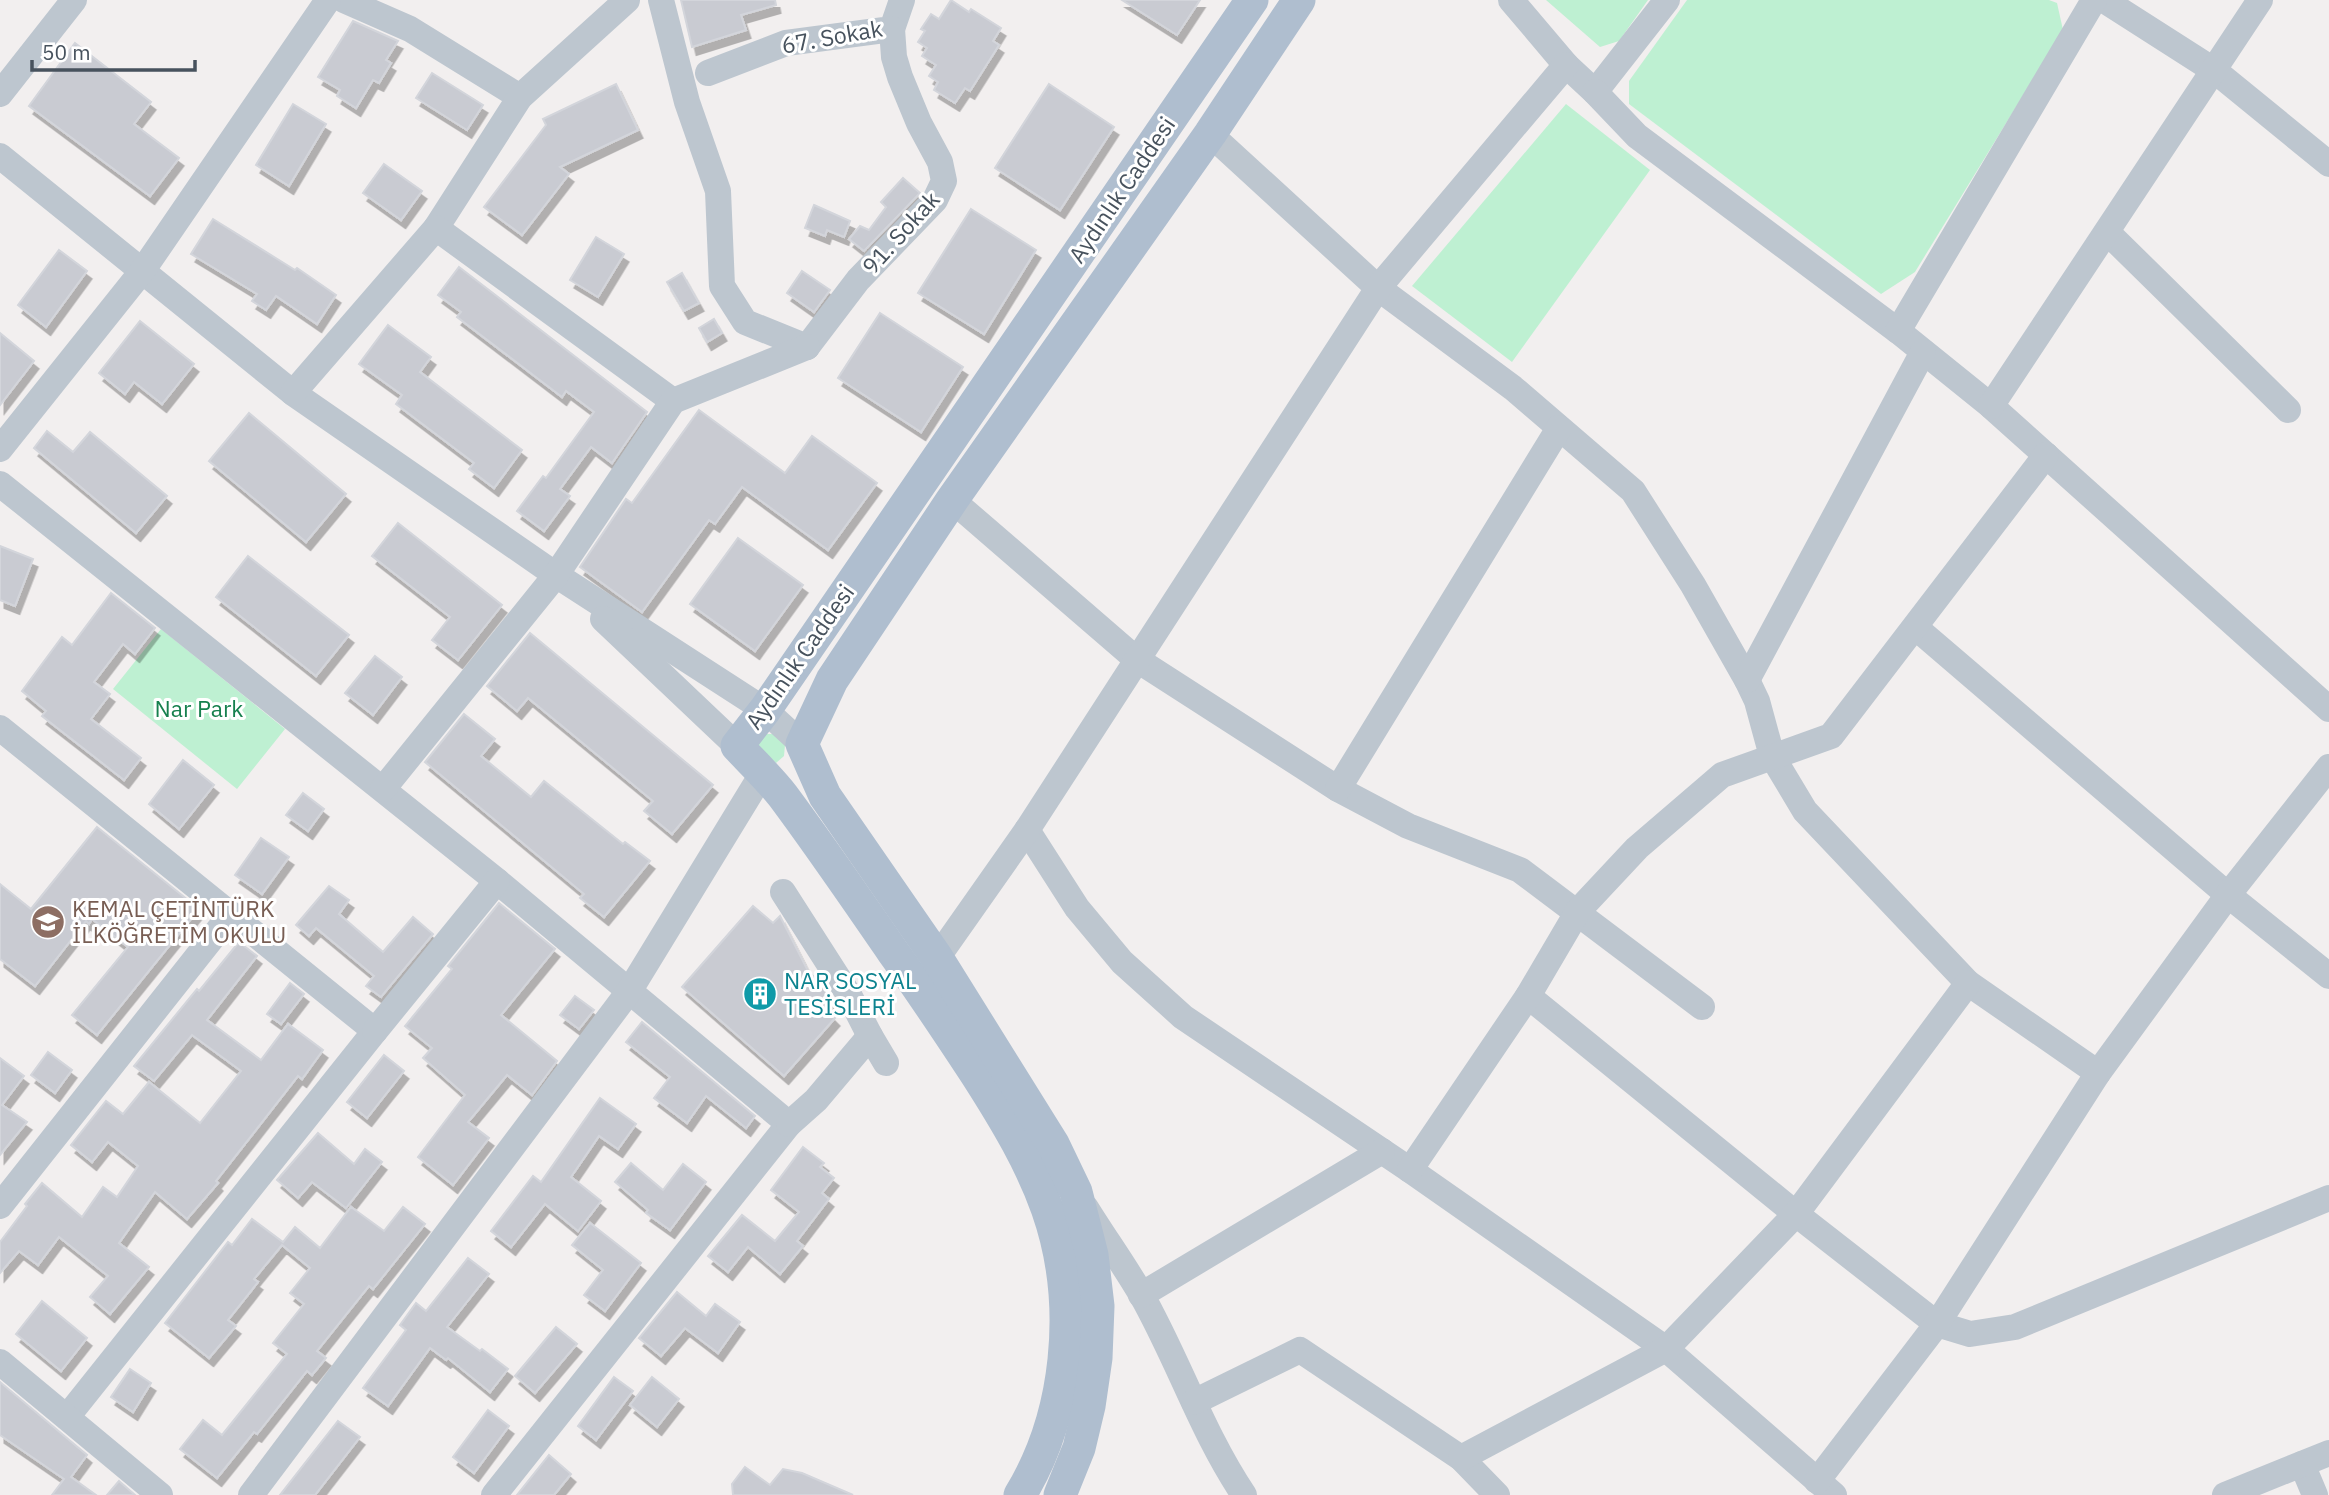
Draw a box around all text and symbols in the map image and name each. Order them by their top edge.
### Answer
street label: 67. Sokak [779,12,885,60]
scale bar [32,28,194,72]
text: 50 m [42,38,91,66]
street label: Aydınlık Caddesi [1061,110,1181,268]
street label: 91. Sokak [855,184,946,280]
street label: Aydınlık Caddesi [738,578,860,735]
park label: Nar Park [155,693,243,723]
place label: KEMAL ÇETİNTÜRK İLKÖĞRETİM OKULU [72,893,286,949]
school or university icon: KEMAL ÇETİNTÜRK İLKÖĞRETİM OKULU [29,903,67,941]
place label: NAR SOSYAL TESİSLERİ [784,965,917,1021]
building icon: NAR SOSYAL TESİSLERİ [741,975,779,1013]

